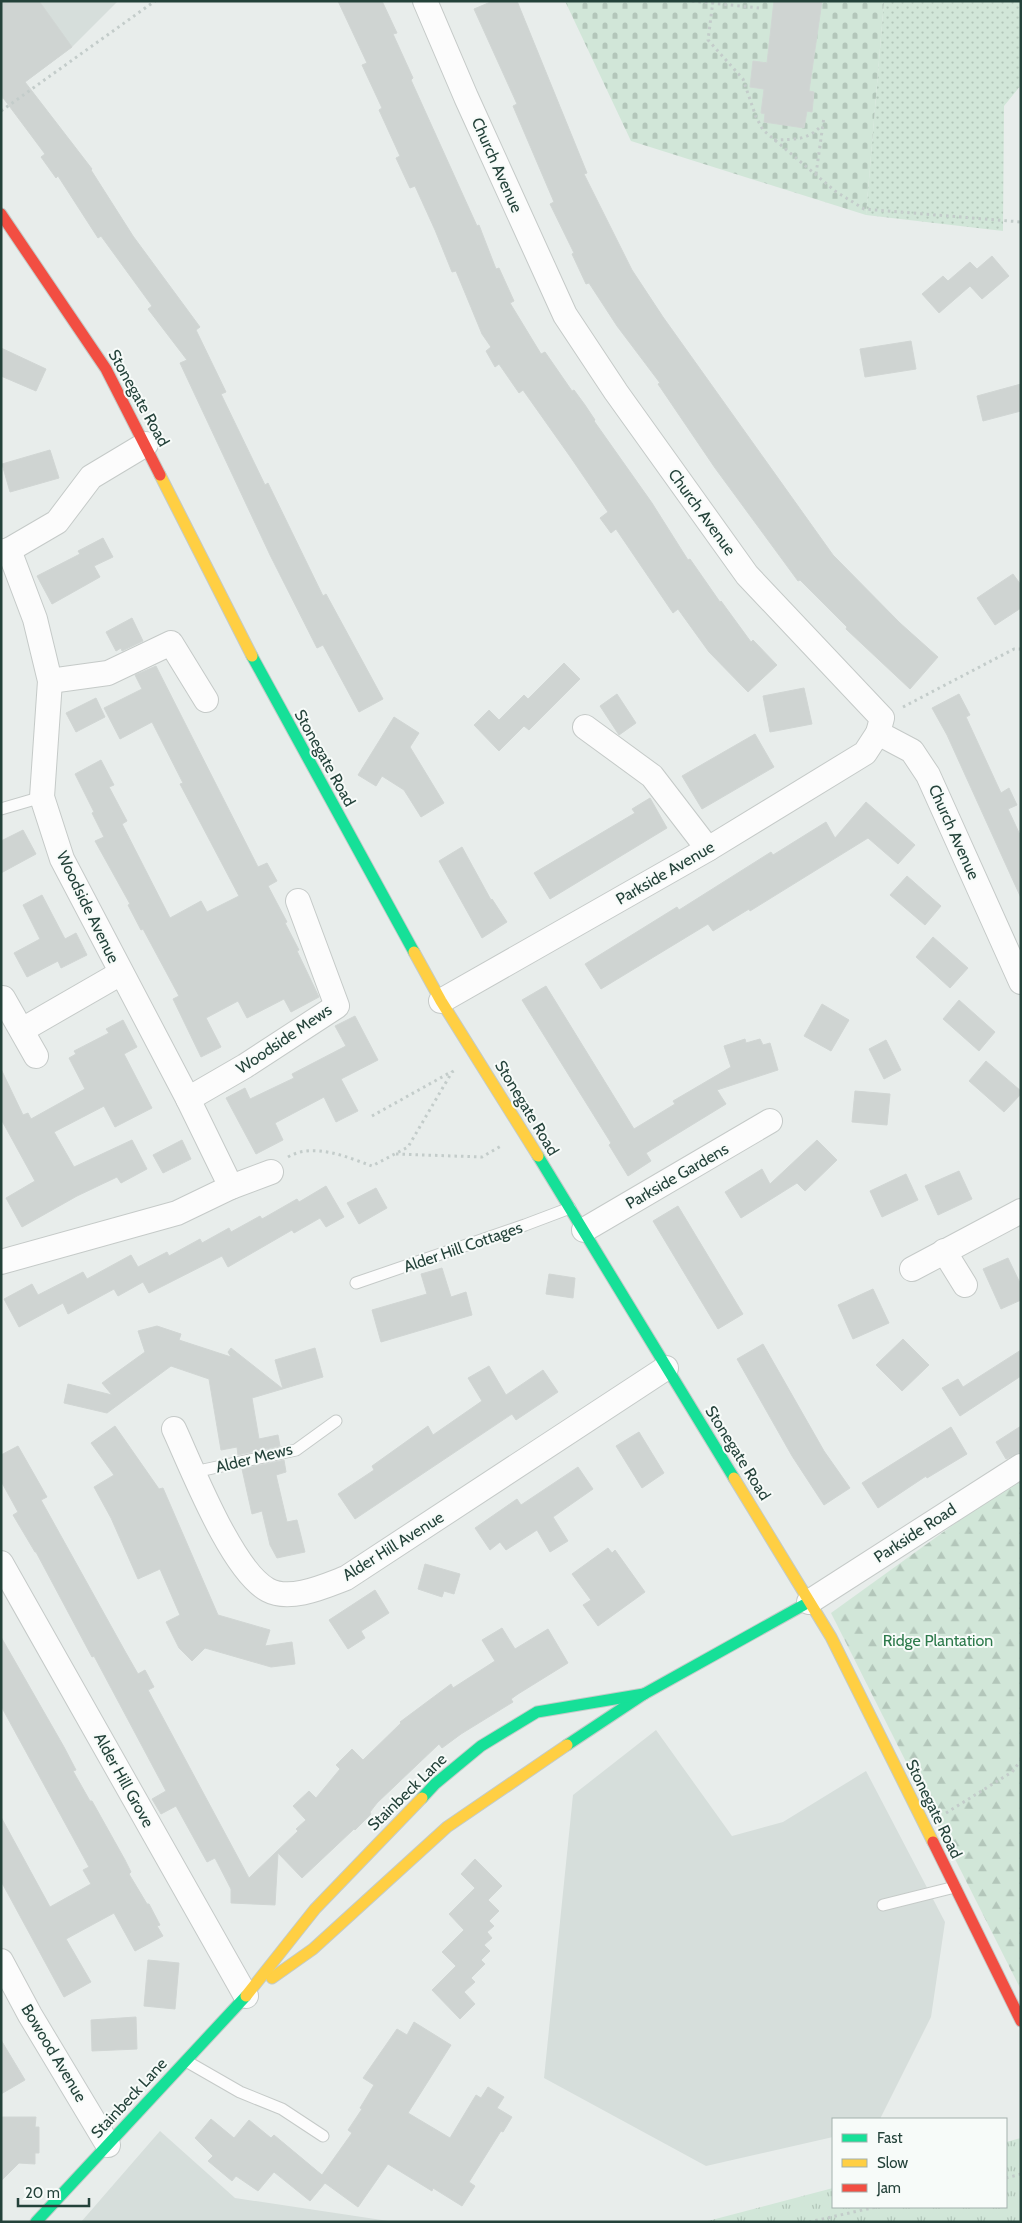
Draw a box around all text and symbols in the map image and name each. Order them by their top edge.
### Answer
street label: Church Avenue [468,115,526,215]
street label: Stonegate Road [105,346,173,450]
street label: Church Avenue [664,465,740,559]
street label: Stonegate Road [291,706,359,810]
street label: Church Avenue [925,782,983,882]
street label: Parkside Avenue [613,837,717,909]
street label: Woodside Avenue [53,848,123,966]
street label: Woodside Mews [233,1000,336,1078]
street label: Stonegate Road [491,1057,563,1159]
street label: Parkside Gardens [622,1139,732,1213]
street label: Alder Hill Cottages [401,1218,525,1276]
street label: Stonegate Road [701,1402,775,1504]
street label: Alder Mews [214,1439,295,1477]
street label: Parkside Road [870,1499,960,1567]
street label: Alder Hill Avenue [339,1507,447,1585]
park label: Ridge Plantation [883,1631,993,1650]
street label: Alder Hill Grove [90,1729,158,1831]
street label: Stainbeck Lane [364,1750,450,1834]
street label: Stonegate Road [902,1756,966,1862]
street label: Bowood Avenue [17,2001,91,2105]
street label: Stainbeck Lane [87,2054,171,2142]
legend [832,2118,1007,2208]
text: Fast [877,2129,902,2147]
text: Slow [877,2154,908,2172]
scale bar [18,2176,89,2208]
text: Jam [876,2179,901,2197]
text: 20 m [25,2184,60,2202]

